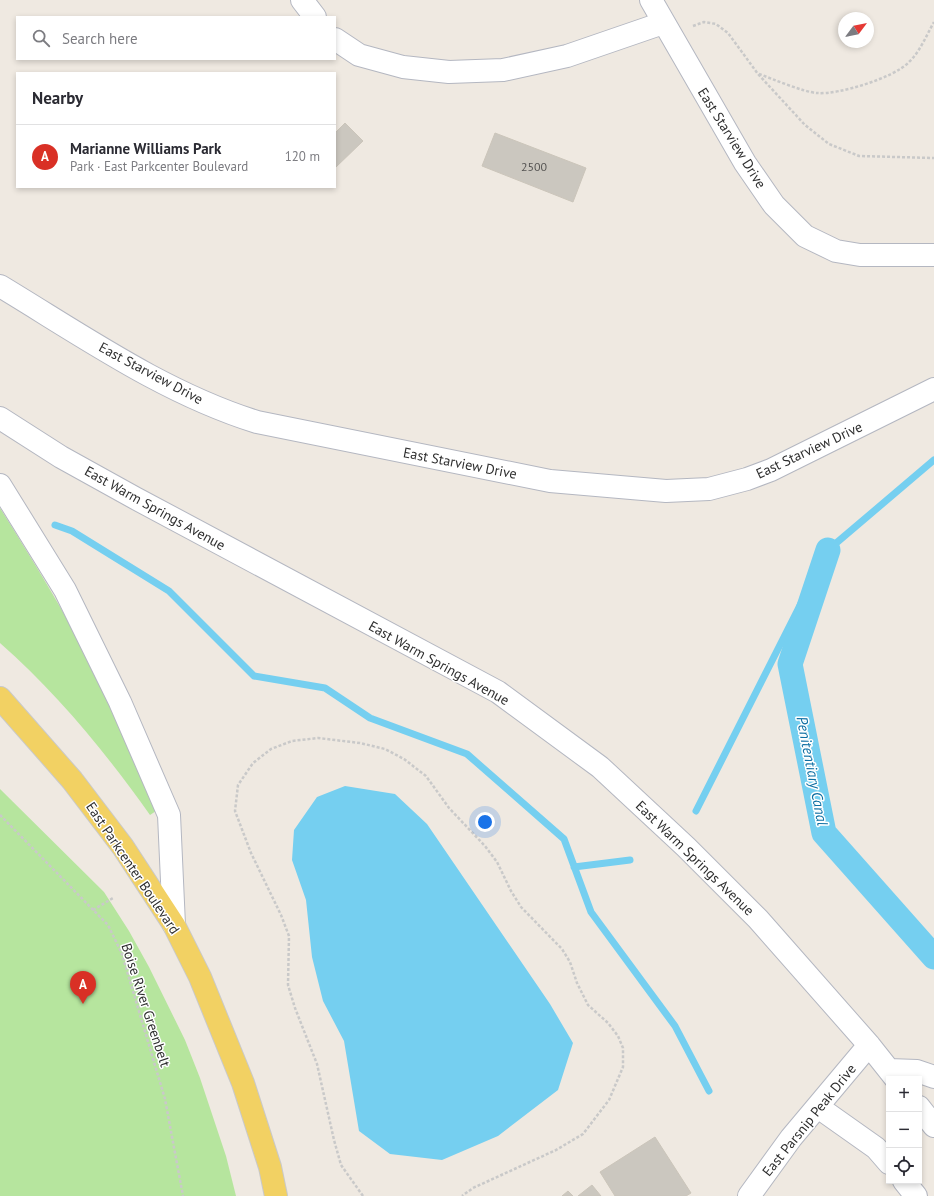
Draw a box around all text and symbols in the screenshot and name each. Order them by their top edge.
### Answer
north arrow [838,12,874,48]
search box [16,16,336,60]
icon: search [30,27,52,49]
text: Search here [62,29,138,48]
street label: East Starview Drive [694,84,770,192]
text: Nearby [32,87,83,109]
text: Marianne Williams Park [70,139,221,158]
text: A [41,148,49,165]
text: 120 m [285,148,320,165]
text: Park · East Parkcenter Boulevard [70,158,248,175]
house number: 2500 [521,159,548,174]
street label: East Starview Drive [96,338,206,408]
street label: East Starview Drive [753,417,865,483]
street label: East Starview Drive [402,443,518,483]
street label: East Warm Springs Avenue [82,462,228,554]
street label: East Warm Springs Avenue [366,617,512,709]
water label: Penitentiary Canal [793,715,832,827]
street label: East Warm Springs Avenue [632,797,758,919]
street label: East Parkcenter Boulevard [82,799,184,937]
your location [475,812,495,832]
street label: Boise River Greenbelt [118,941,175,1069]
pin: A [70,971,96,1004]
street label: East Parsnip Peak Drive [758,1060,860,1180]
map controls [886,1076,922,1184]
button: + [886,1076,922,1112]
button: − [886,1112,922,1148]
button: locate [886,1148,922,1184]

